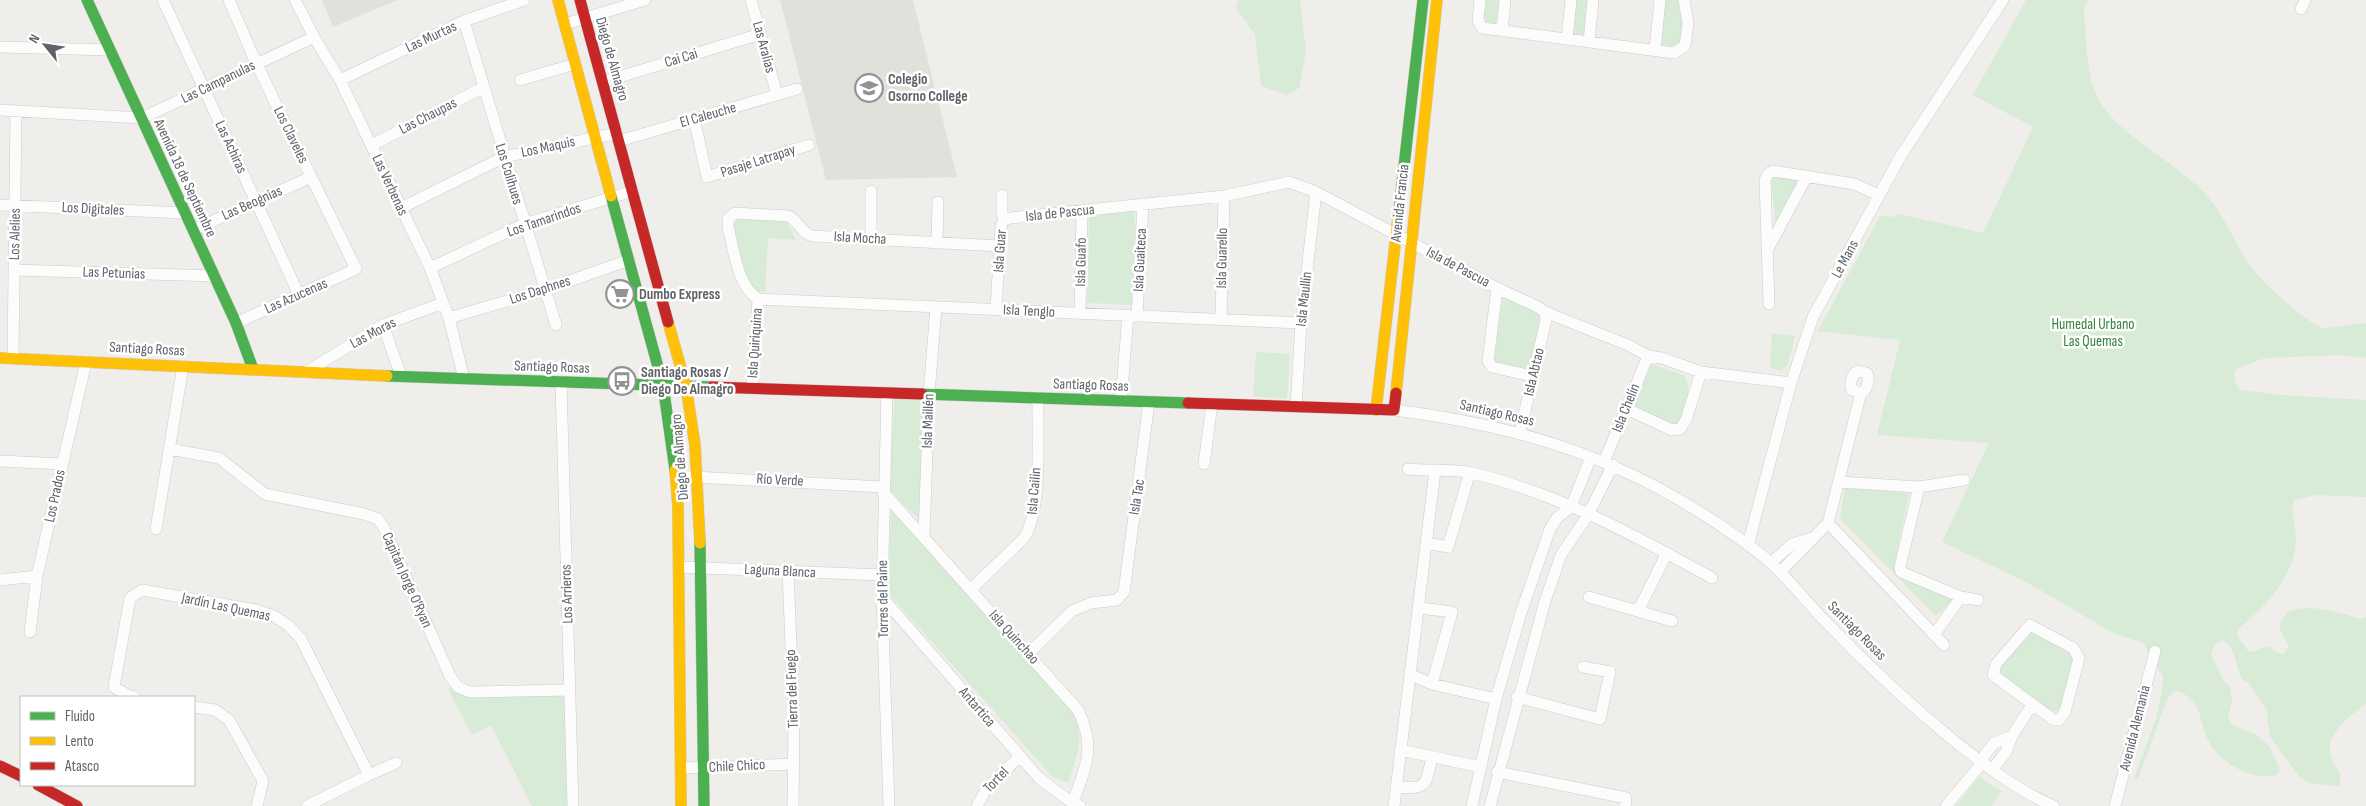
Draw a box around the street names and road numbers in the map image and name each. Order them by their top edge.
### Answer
street label: Diego de Almagro [591,15,633,103]
street label: Las Murtas [402,17,460,57]
street label: Las Aralias [748,19,780,75]
street label: Cai Cai [662,44,700,72]
street label: Las Campanulas [178,56,258,108]
street label: Las Chaupas [396,93,460,139]
street label: El Caleuche [678,98,738,132]
street label: Los Claveles [269,103,313,167]
street label: Avenida 18 de Septiembre [149,115,221,240]
street label: Las Achiras [211,118,251,176]
street label: Los Maquis [519,132,577,162]
street label: Pasaje Latrapay [718,140,798,182]
street label: Los Colihues [491,141,527,207]
street label: Las Verbenas [368,151,412,219]
street label: Avenida Francia [1386,163,1414,244]
street label: Las Beognias [219,181,285,225]
street label: Los Digitales [61,198,125,220]
street label: Los Tamarindos [504,198,584,242]
street label: Isla de Pascua [1025,200,1096,226]
street label: Los Alelies [5,208,25,260]
street label: Isla Mocha [833,227,887,249]
street label: Isla Guaiteca [1129,227,1151,292]
street label: Isla Guarello [1212,227,1232,289]
street label: Isla Guar [989,228,1011,273]
street label: Isla Guafo [1071,237,1091,287]
street label: Le Mans [1827,237,1863,281]
street label: Isla de Pascua [1423,242,1493,292]
street label: Las Petunias [82,262,146,284]
street label: Los Daphnes [507,271,573,309]
street label: Isla Maullín [1292,271,1316,327]
street label: Las Azucenas [262,274,330,318]
street label: Isla Tenglo [1003,300,1055,322]
street label: Isla Quiriquina [743,307,767,379]
street label: Las Moras [347,313,399,353]
street label: Santiago Rosas [109,338,185,360]
street label: Isla Abtao [1519,346,1549,398]
street label: Santiago Rosas [514,356,590,378]
street label: Santiago Rosas [1053,374,1129,396]
street label: Isla Chelín [1608,381,1644,435]
street label: Isla Maillén [918,393,938,449]
street label: Santiago Rosas [1458,395,1536,431]
street label: Diego de Almagro [667,413,693,501]
street label: Isla Cailin [1022,467,1046,515]
street label: Los Prados [40,468,70,524]
street label: Río Verde [756,469,804,491]
street label: Isla Tac [1125,478,1149,516]
street label: Capitán Jorge O'Ryan [377,529,437,631]
street label: Laguna Blanca [744,560,816,582]
street label: Torres del Paine [873,560,893,638]
street label: Los Arrieros [556,564,578,624]
street label: Jardín Las Quemas [179,588,272,626]
street label: Santiago Rosas [1823,597,1891,665]
street label: Isla Quinchao [985,606,1043,668]
street label: Tierra del Fuego [781,649,803,729]
street label: Antartica [954,682,1000,731]
street label: Avenida Alemania [2115,683,2155,774]
street label: Chile Chico [708,755,766,777]
street label: Tortel [979,763,1013,797]

